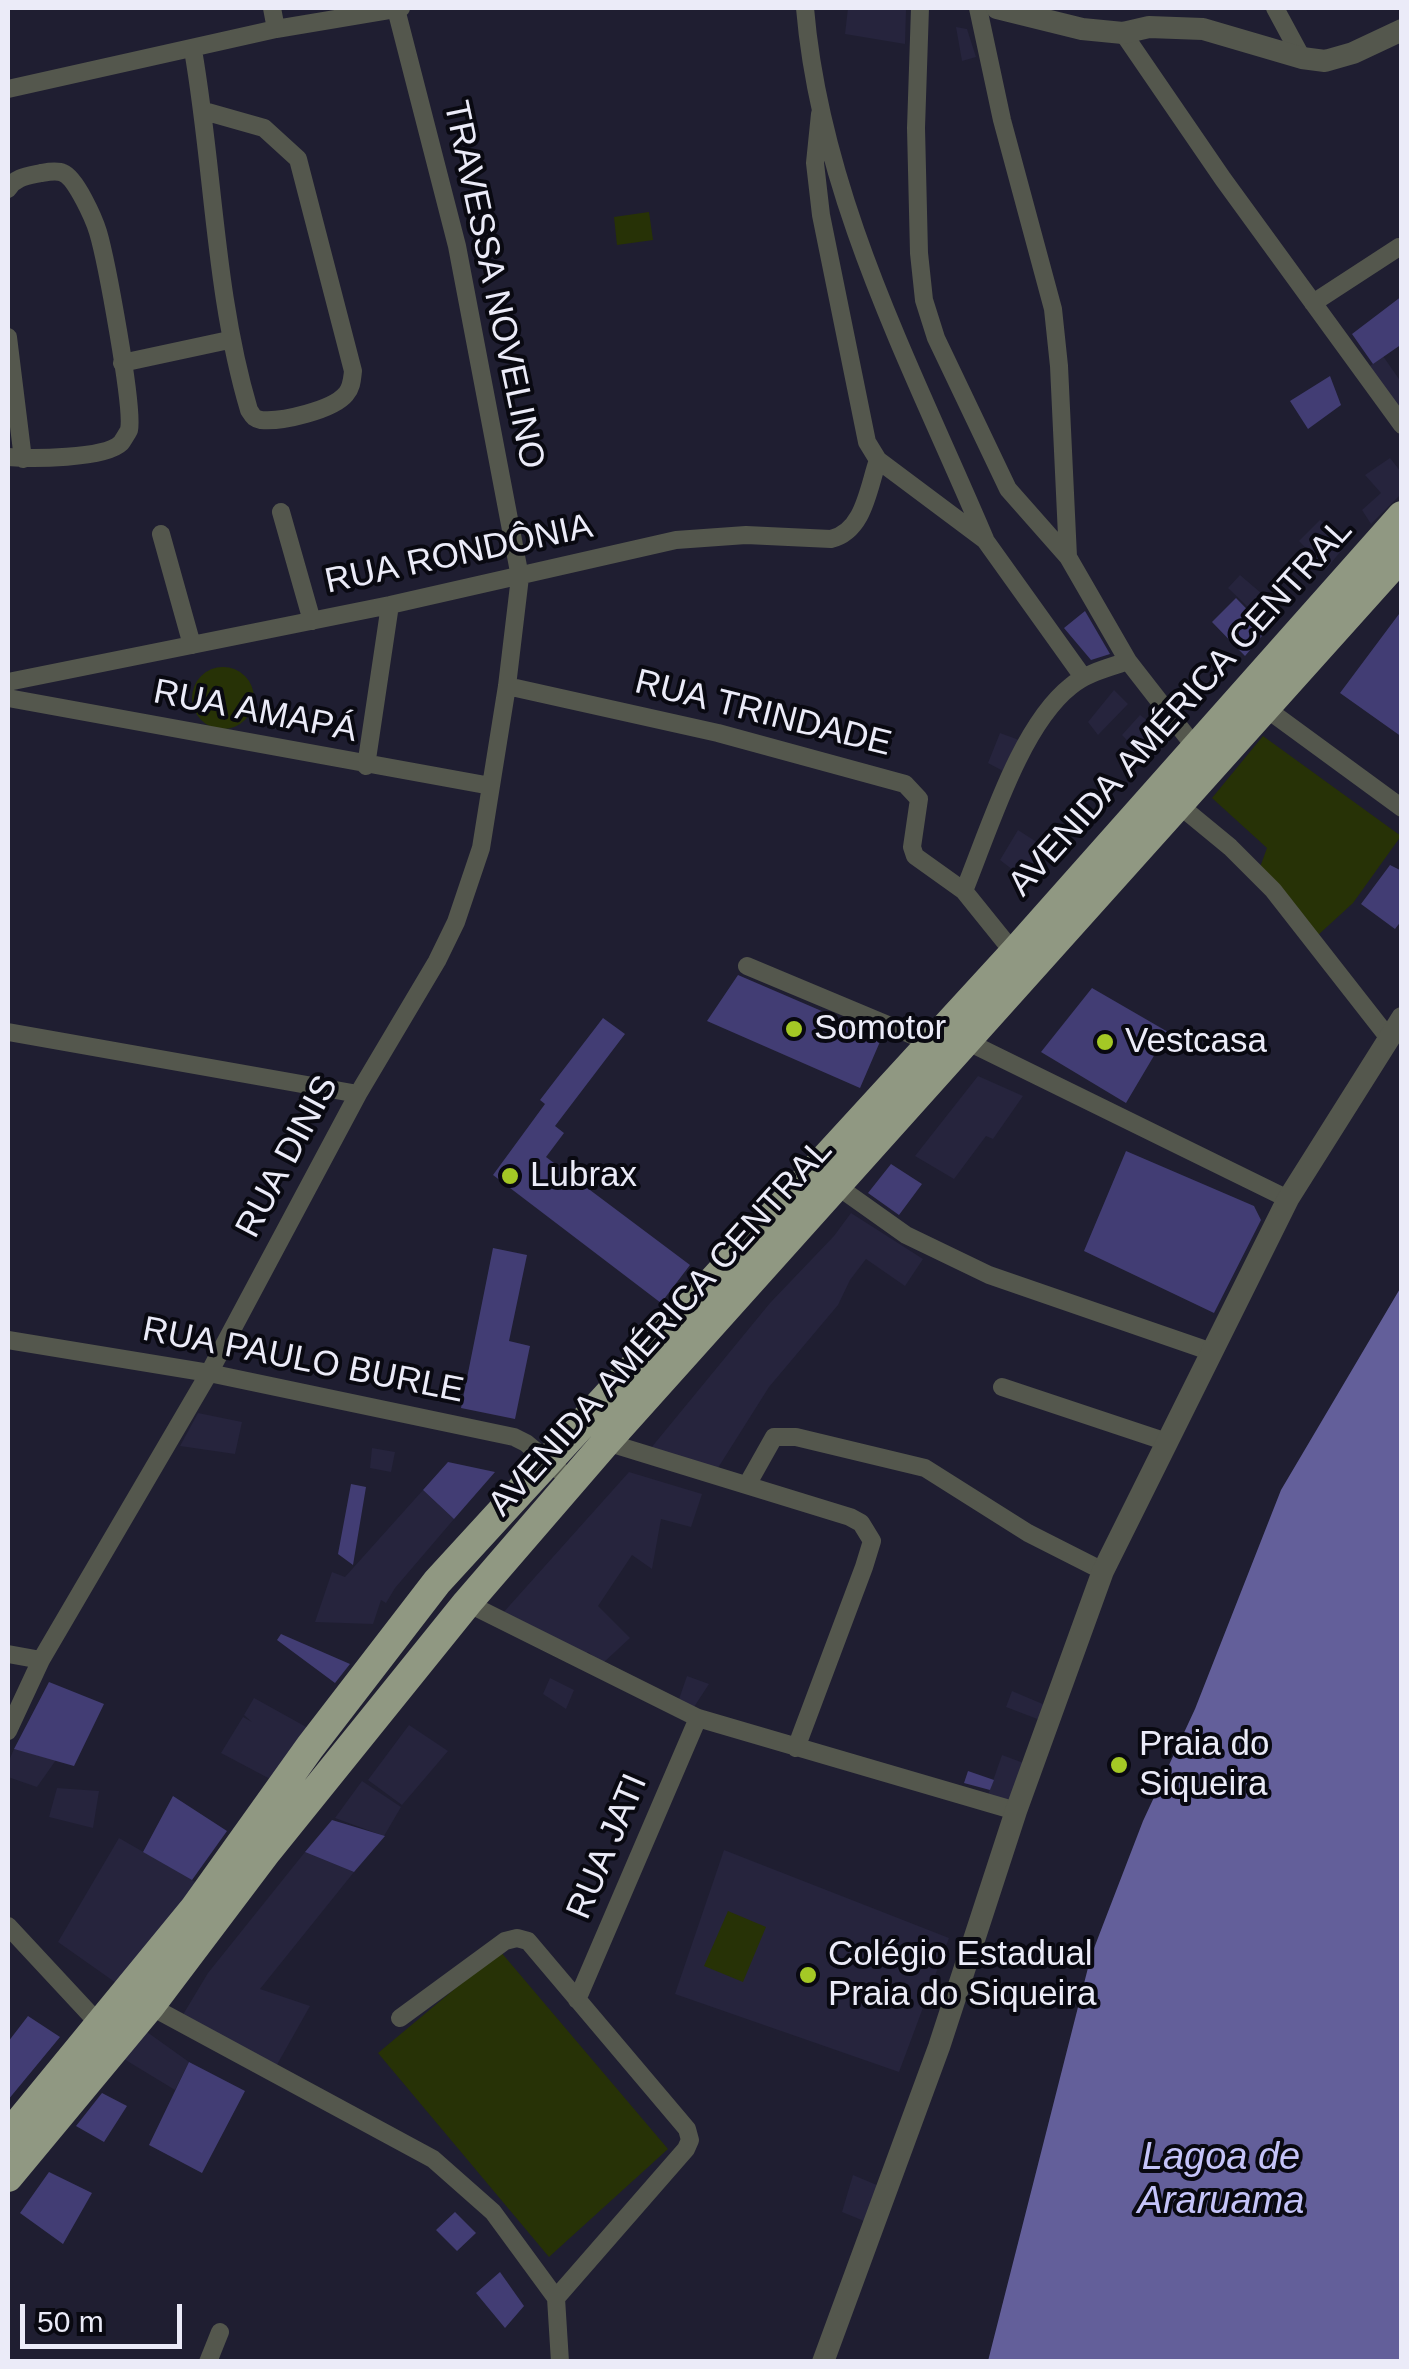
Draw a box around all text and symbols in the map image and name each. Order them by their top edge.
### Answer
street label: TRAVESSA NOVELINO [434,97,552,473]
street label: RUA RONDÔNIA [321,506,597,604]
street label: AVENIDA AMÉRICA CENTRAL [1000,511,1362,905]
street label: RUA TRINDADE [631,662,895,766]
street label: RUA AMAPÁ [150,672,360,752]
place label: Somotor [814,1008,946,1050]
marker: Somotor [783,1018,805,1040]
place label: Vestcasa [1125,1021,1267,1063]
marker: Vestcasa [1094,1031,1116,1053]
street label: RUA DINIS [228,1069,348,1245]
street label: AVENIDA AMÉRICA CENTRAL [480,1131,842,1525]
place label: Lubrax [530,1155,637,1197]
marker: Lubrax [499,1165,521,1187]
street label: RUA PAULO BURLE [139,1309,467,1413]
place label: Praia do Siqueira [1139,1724,1269,1806]
marker: Praia do Siqueira [1108,1754,1130,1776]
street label: RUA JATI [559,1768,657,1926]
place label: Colégio Estadual Praia do Siqueira [828,1934,1096,2016]
marker: Colégio Estadual Praia do Siqueira [797,1964,819,1986]
water label: Lagoa de Araruama [1138,2135,1304,2224]
scale bar [25,2284,188,2346]
text: 50 m [37,2305,104,2338]

